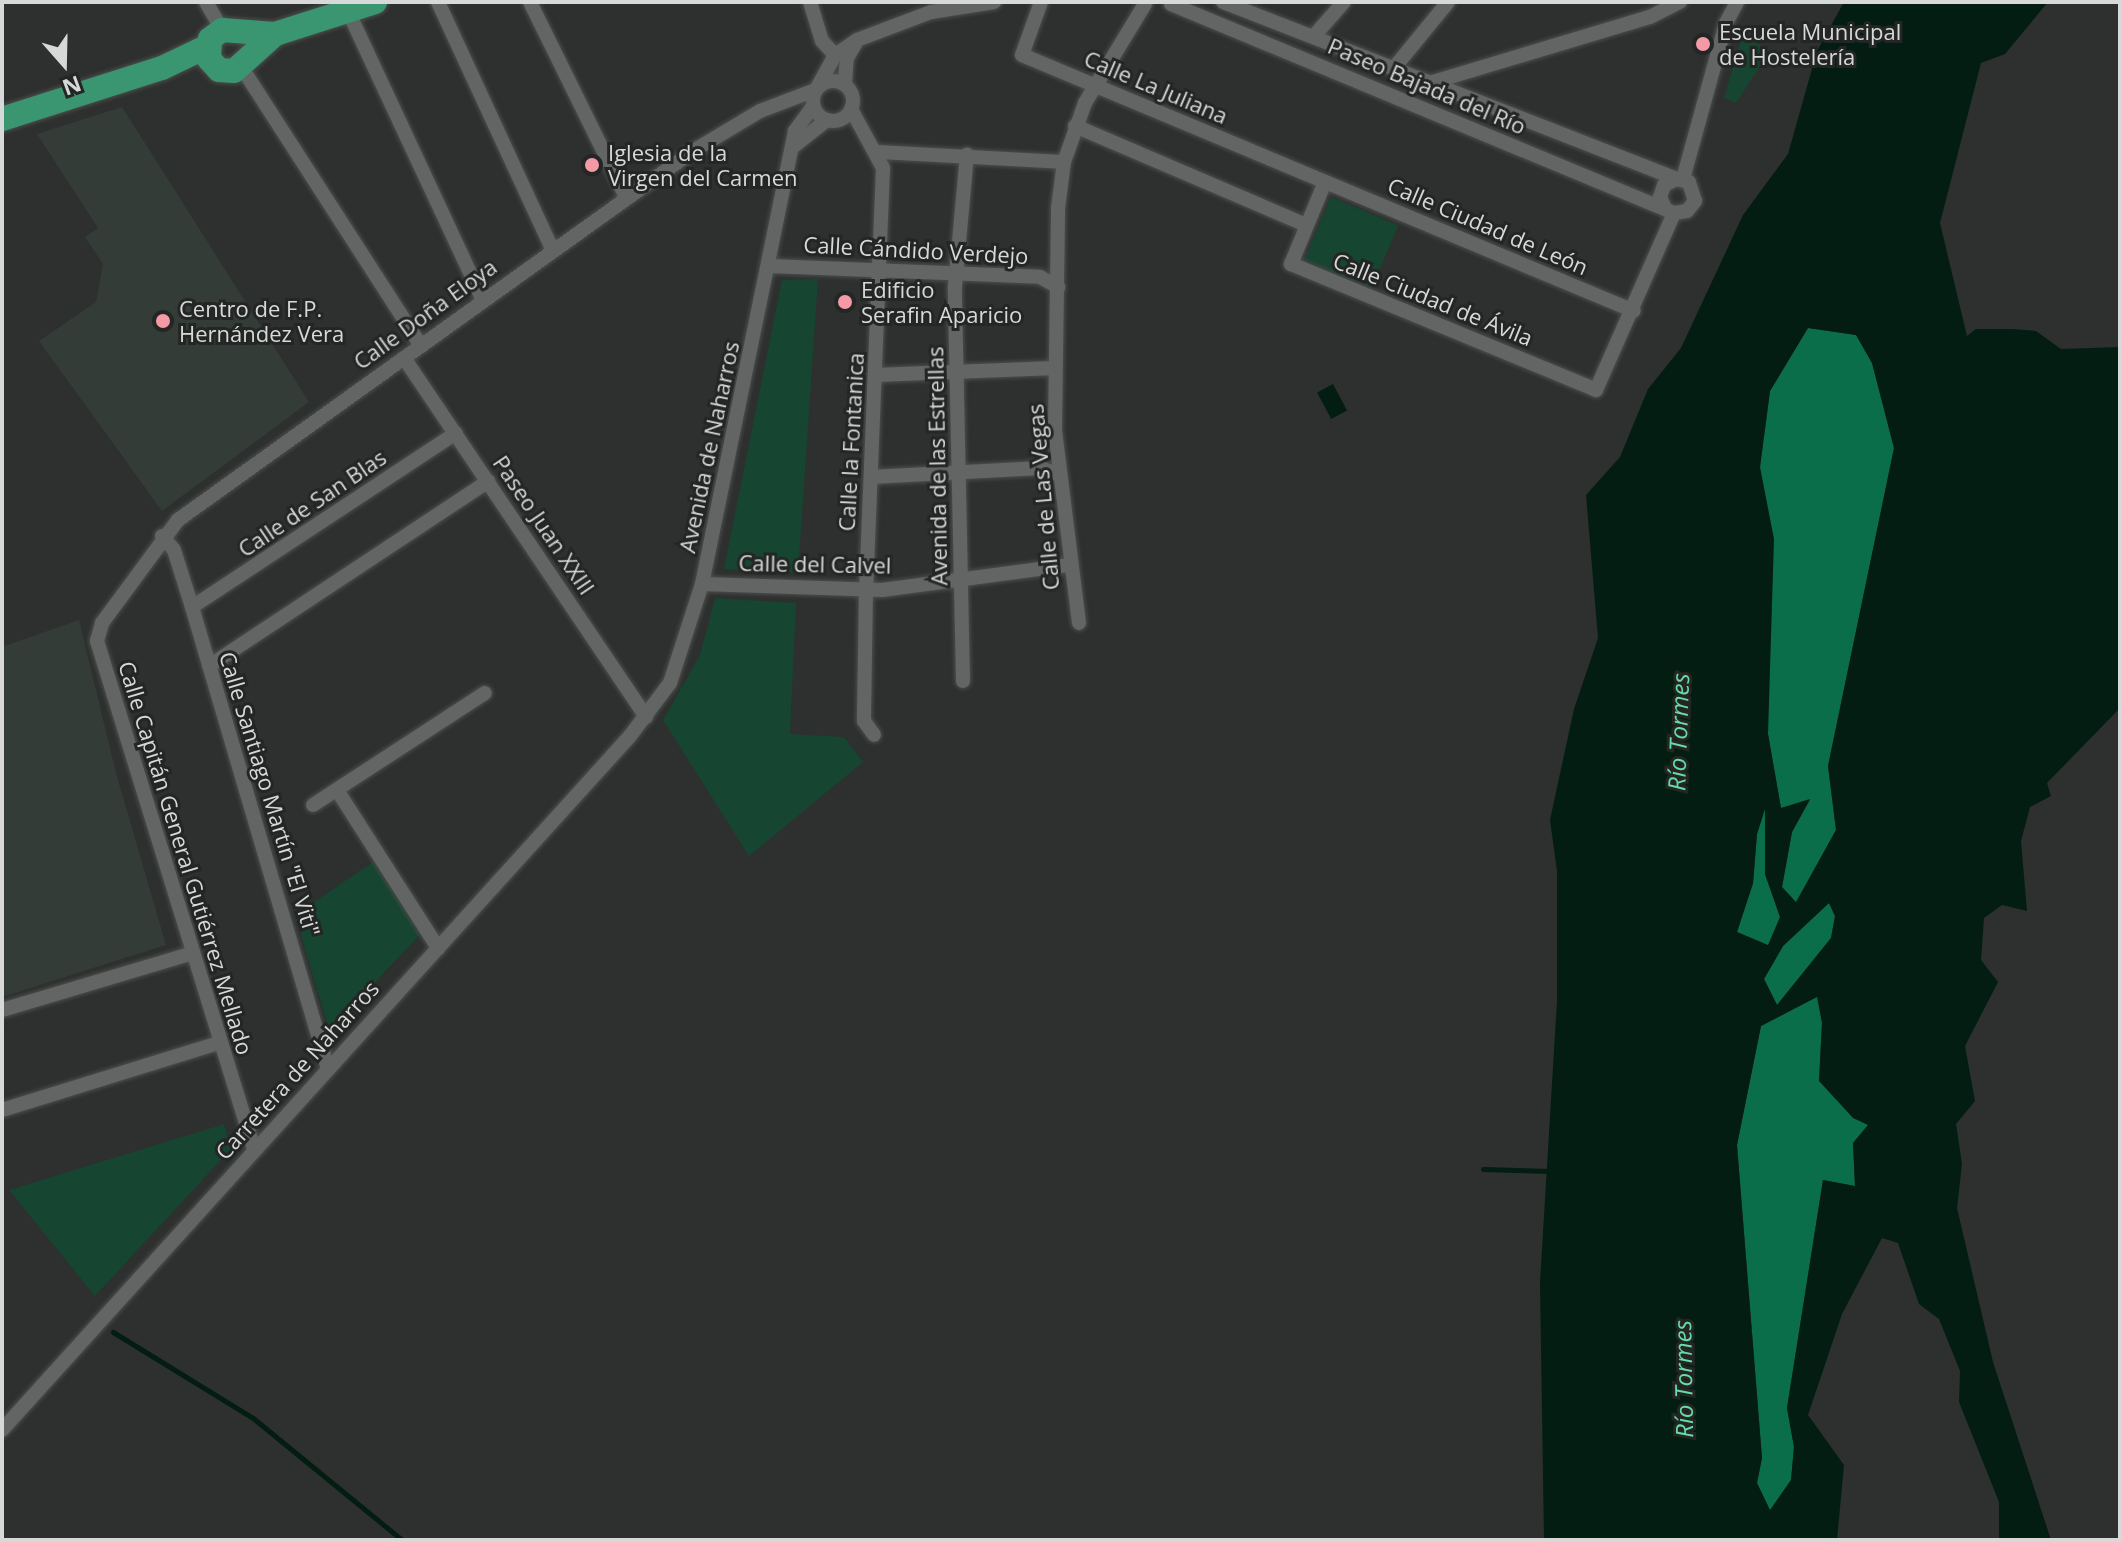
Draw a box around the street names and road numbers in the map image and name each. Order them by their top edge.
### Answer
street label: Paseo Bajada del Río [1324,32,1530,140]
street label: Calle La Juliana [1080,45,1232,129]
street label: Calle Ciudad de León [1384,172,1592,280]
street label: Calle Cándido Verdejo [803,231,1029,269]
street label: Calle Ciudad de Ávila [1329,247,1537,351]
street label: Calle Doña Eloya [348,253,502,375]
street label: Avenida de Naharros [674,339,744,555]
street label: Avenida de las Estrellas [922,346,952,586]
street label: Calle la Fontanica [833,352,869,532]
street label: Calle de Las Vegas [1022,403,1064,591]
street label: Calle de San Blas [233,444,391,562]
street label: Paseo Juan XXIII [488,450,600,600]
street label: Calle del Calvel [738,549,892,579]
street label: Calle Santiago Martín "El Viti" [214,648,326,940]
street label: Calle Capitán General Gutiérrez Mellado [113,658,259,1058]
street label: Carretera de Naharros [210,975,384,1165]

